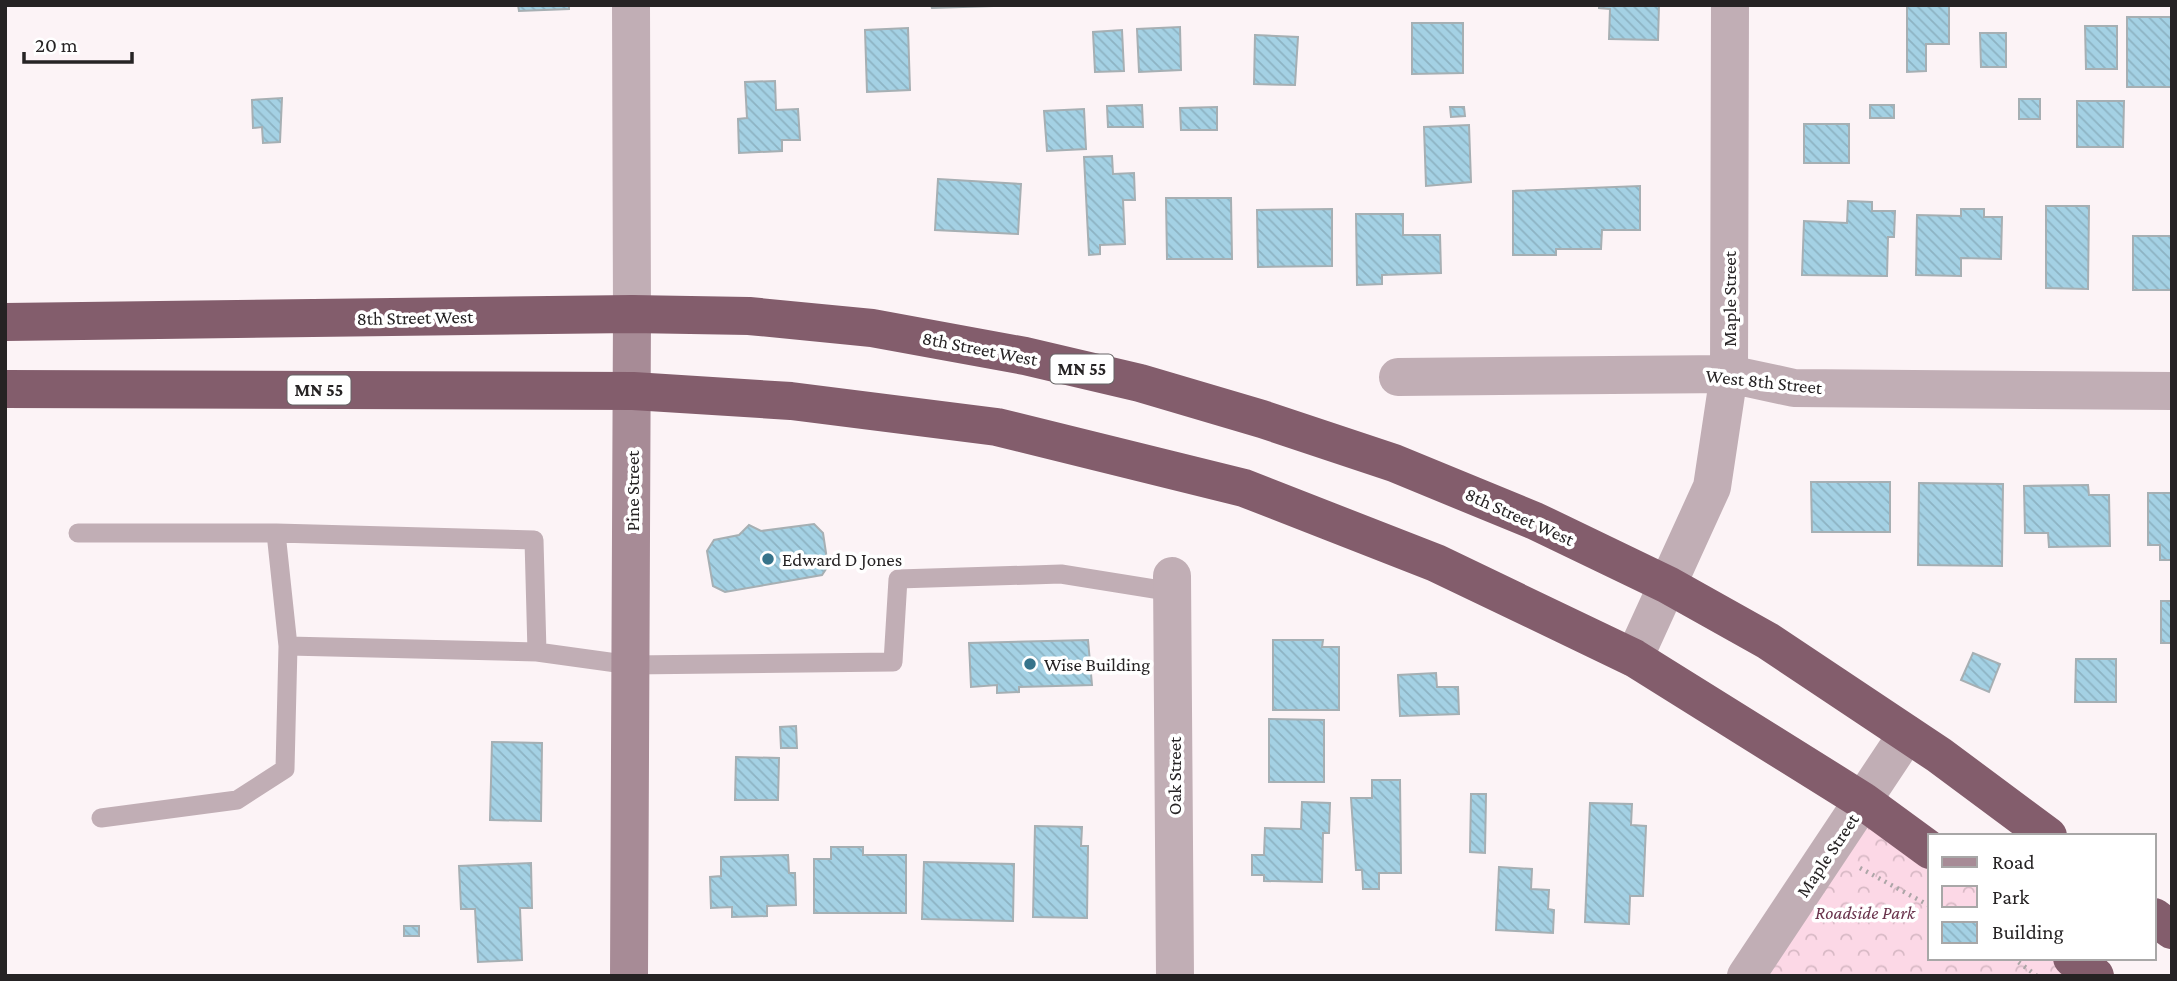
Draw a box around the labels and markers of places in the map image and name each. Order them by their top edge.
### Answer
place label: Edward D Jones [782,549,902,570]
marker: Edward D Jones [760,551,776,567]
place label: Wise Building [1044,654,1150,675]
marker: Wise Building [1022,656,1038,672]

